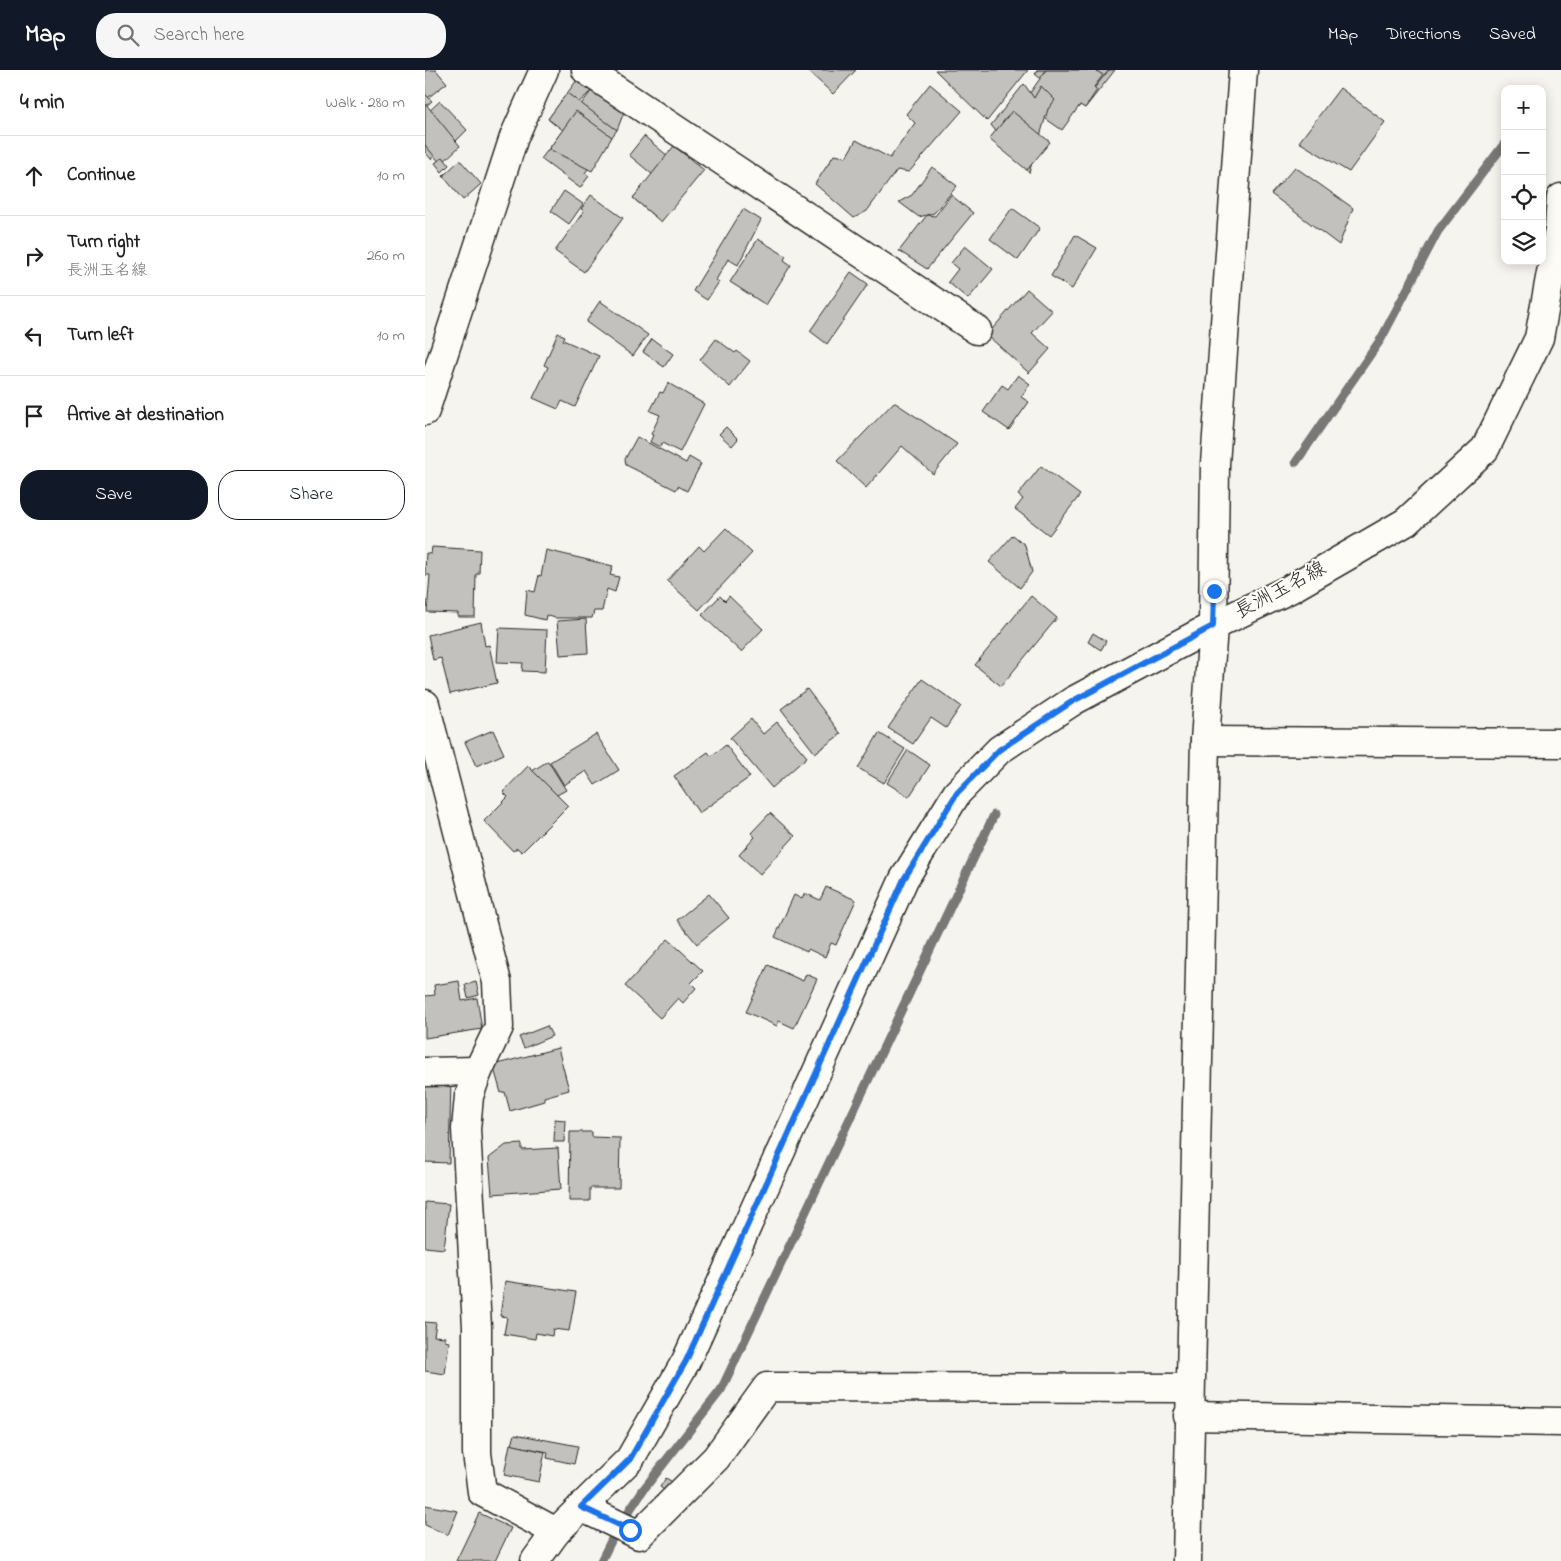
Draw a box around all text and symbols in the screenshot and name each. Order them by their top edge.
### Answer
search box [96,13,446,58]
text: Map [25,18,66,53]
icon: search [114,21,142,49]
text: Search here [154,22,245,49]
text: Map [1328,22,1358,48]
text: Directions [1386,22,1461,48]
text: Saved [1489,22,1536,48]
map controls [1501,85,1546,265]
button: + [1501,85,1546,130]
text: 4 min [20,88,64,118]
text: Walk · 280 m [326,91,405,115]
button: − [1501,130,1546,175]
icon: ahead [20,162,48,190]
text: Continue [67,162,135,189]
text: 10 m [377,164,405,188]
button: locate [1501,175,1546,220]
button: layers [1501,220,1546,265]
text: Turn right [67,229,140,256]
icon: right [20,242,48,270]
text: 260 m [367,244,405,268]
text: 長洲玉名線 [67,259,147,283]
icon: left [20,322,48,350]
text: Turn left [67,322,134,349]
text: 10 m [377,324,405,348]
icon: arrive [20,402,48,430]
text: Arrive at destination [67,402,224,429]
button: Save [20,470,208,520]
button: Share [218,470,405,520]
street label: 長洲玉名線 [1230,555,1332,627]
route end [1203,580,1226,603]
route start [619,1519,642,1542]

